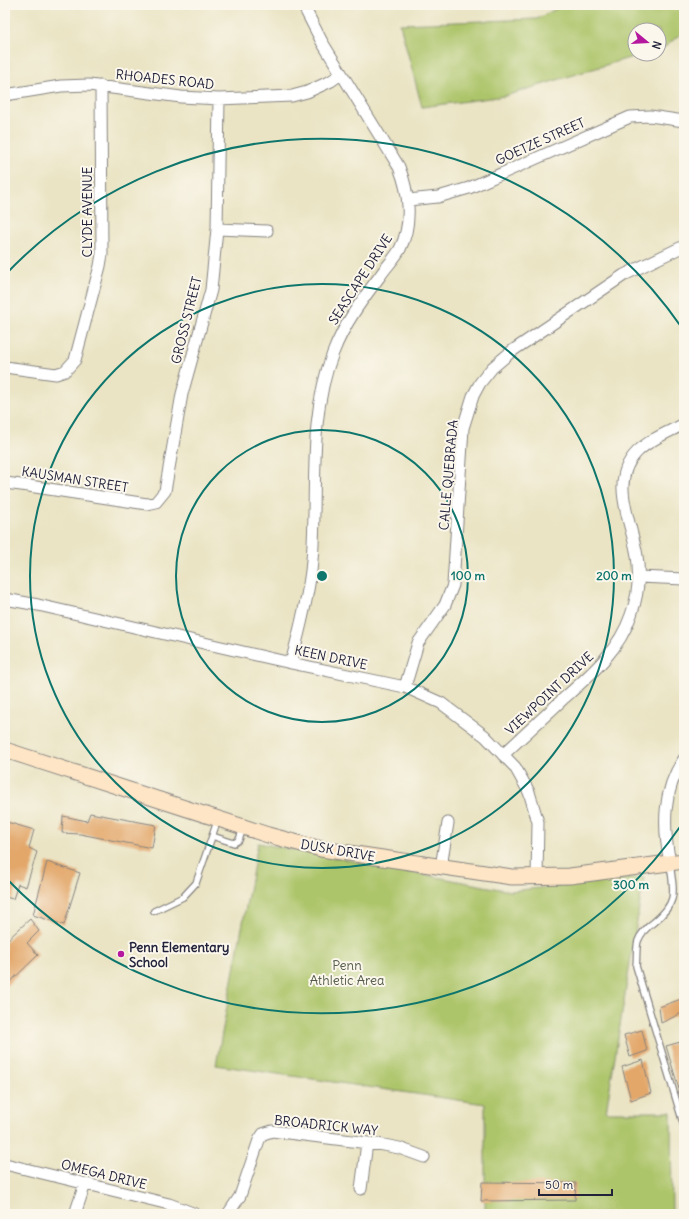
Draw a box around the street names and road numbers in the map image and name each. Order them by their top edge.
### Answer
street label: RHOADES ROAD [115,66,215,93]
street label: GOETZE STREET [493,114,588,169]
street label: CLYDE AVENUE [79,166,96,257]
street label: SEASCAPE DRIVE [325,230,396,328]
street label: GROSS STREET [167,274,206,366]
street label: CALLE QUEBRADA [435,419,462,531]
street label: KAUSMAN STREET [20,463,130,496]
street label: KEEN DRIVE [293,641,369,674]
street label: VIEWPOINT DRIVE [502,648,597,739]
street label: DUSK DRIVE [299,836,377,865]
street label: BROADRICK WAY [273,1112,379,1139]
street label: OMEGA DRIVE [59,1156,149,1193]

